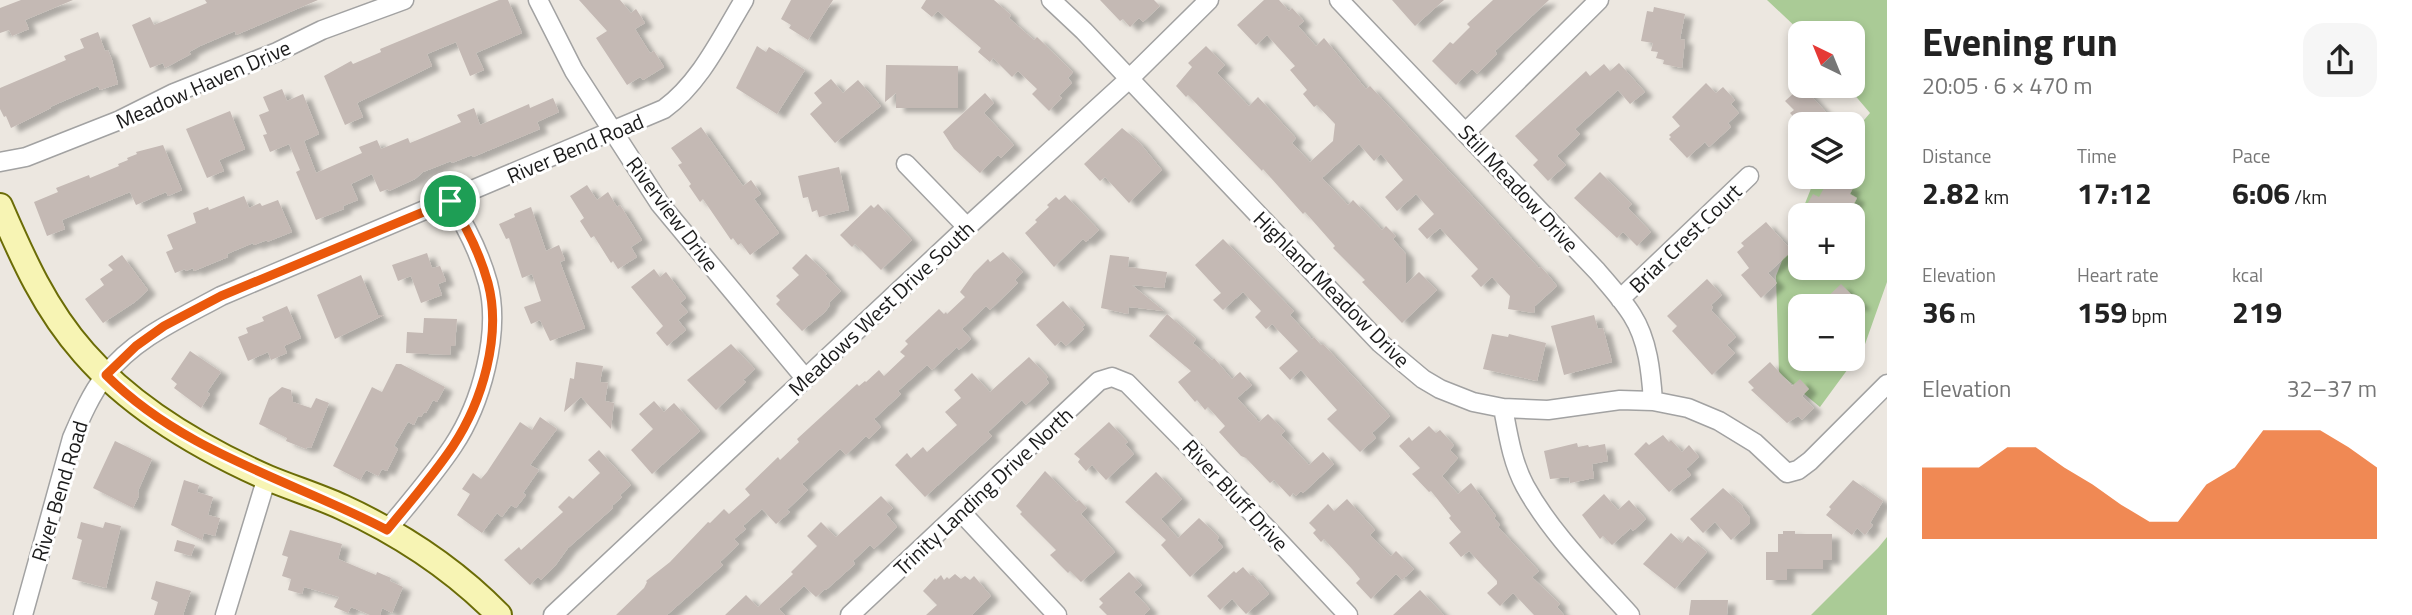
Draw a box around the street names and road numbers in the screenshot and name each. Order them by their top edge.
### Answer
street label: Meadow Haven Drive [110,31,296,137]
street label: River Bend Road [502,105,648,191]
street label: Still Meadow Drive [1451,117,1587,259]
street label: Riverview Drive [619,150,727,278]
street label: Briar Crest Court [1621,175,1749,300]
street label: Highland Meadow Drive [1246,203,1418,375]
street label: Meadows West Drive South [781,213,981,403]
street label: Trinity Landing Drive North [886,399,1080,583]
street label: River Bend Road [22,417,96,565]
street label: River Bluff Drive [1175,432,1297,558]

